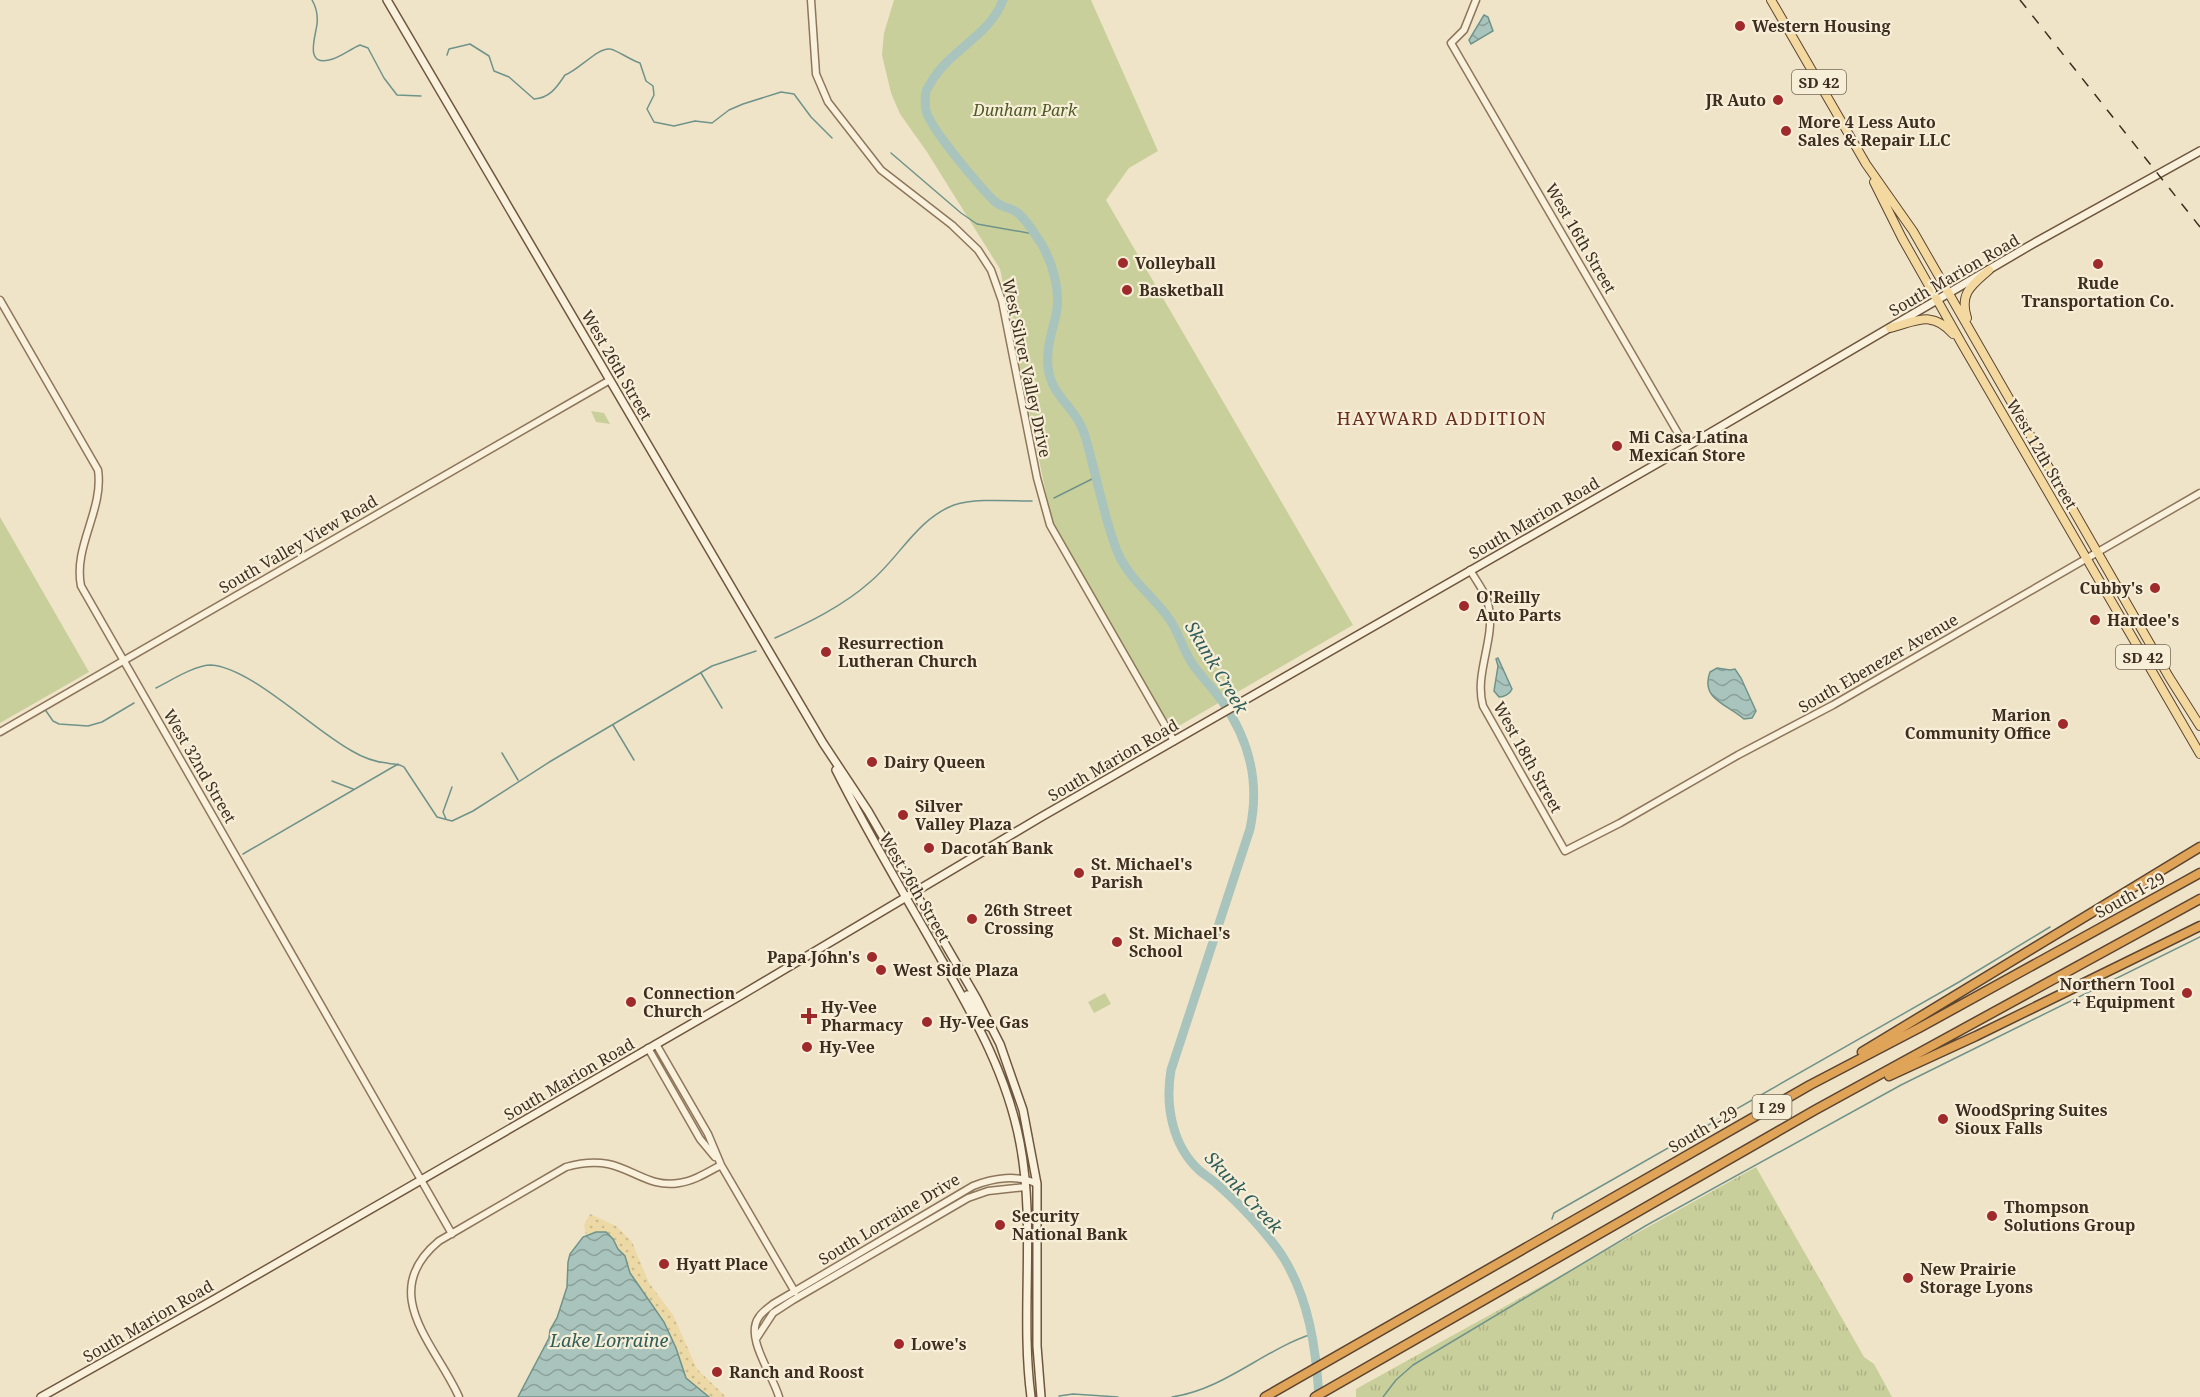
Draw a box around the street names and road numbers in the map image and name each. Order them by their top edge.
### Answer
road number: SD 42 [1792,70,1846,94]
street label: West 16th Street [1541,179,1622,297]
street label: South Marion Road [1885,229,2023,321]
street label: West Silver Valley Drive [997,277,1057,459]
street label: West 26th Street [577,306,658,424]
street label: West 12th Street [2002,395,2083,513]
street label: South Marion Road [1465,472,1603,564]
street label: South Valley View Road [215,489,381,598]
street label: South Ebenezer Avenue [1794,608,1962,718]
road number: SD 42 [2116,645,2170,669]
street label: West 18th Street [1488,698,1568,817]
street label: West 32nd Street [158,705,242,827]
street label: South Marion Road [1044,714,1182,806]
street label: West 26th Street [875,828,956,946]
street label: South I-29 [2091,867,2169,923]
street label: South Marion Road [500,1033,638,1125]
road number: I 29 [1752,1095,1792,1119]
street label: South I-29 [1664,1100,1742,1158]
street label: South Lorraine Drive [814,1168,964,1270]
street label: South Marion Road [79,1275,217,1367]

